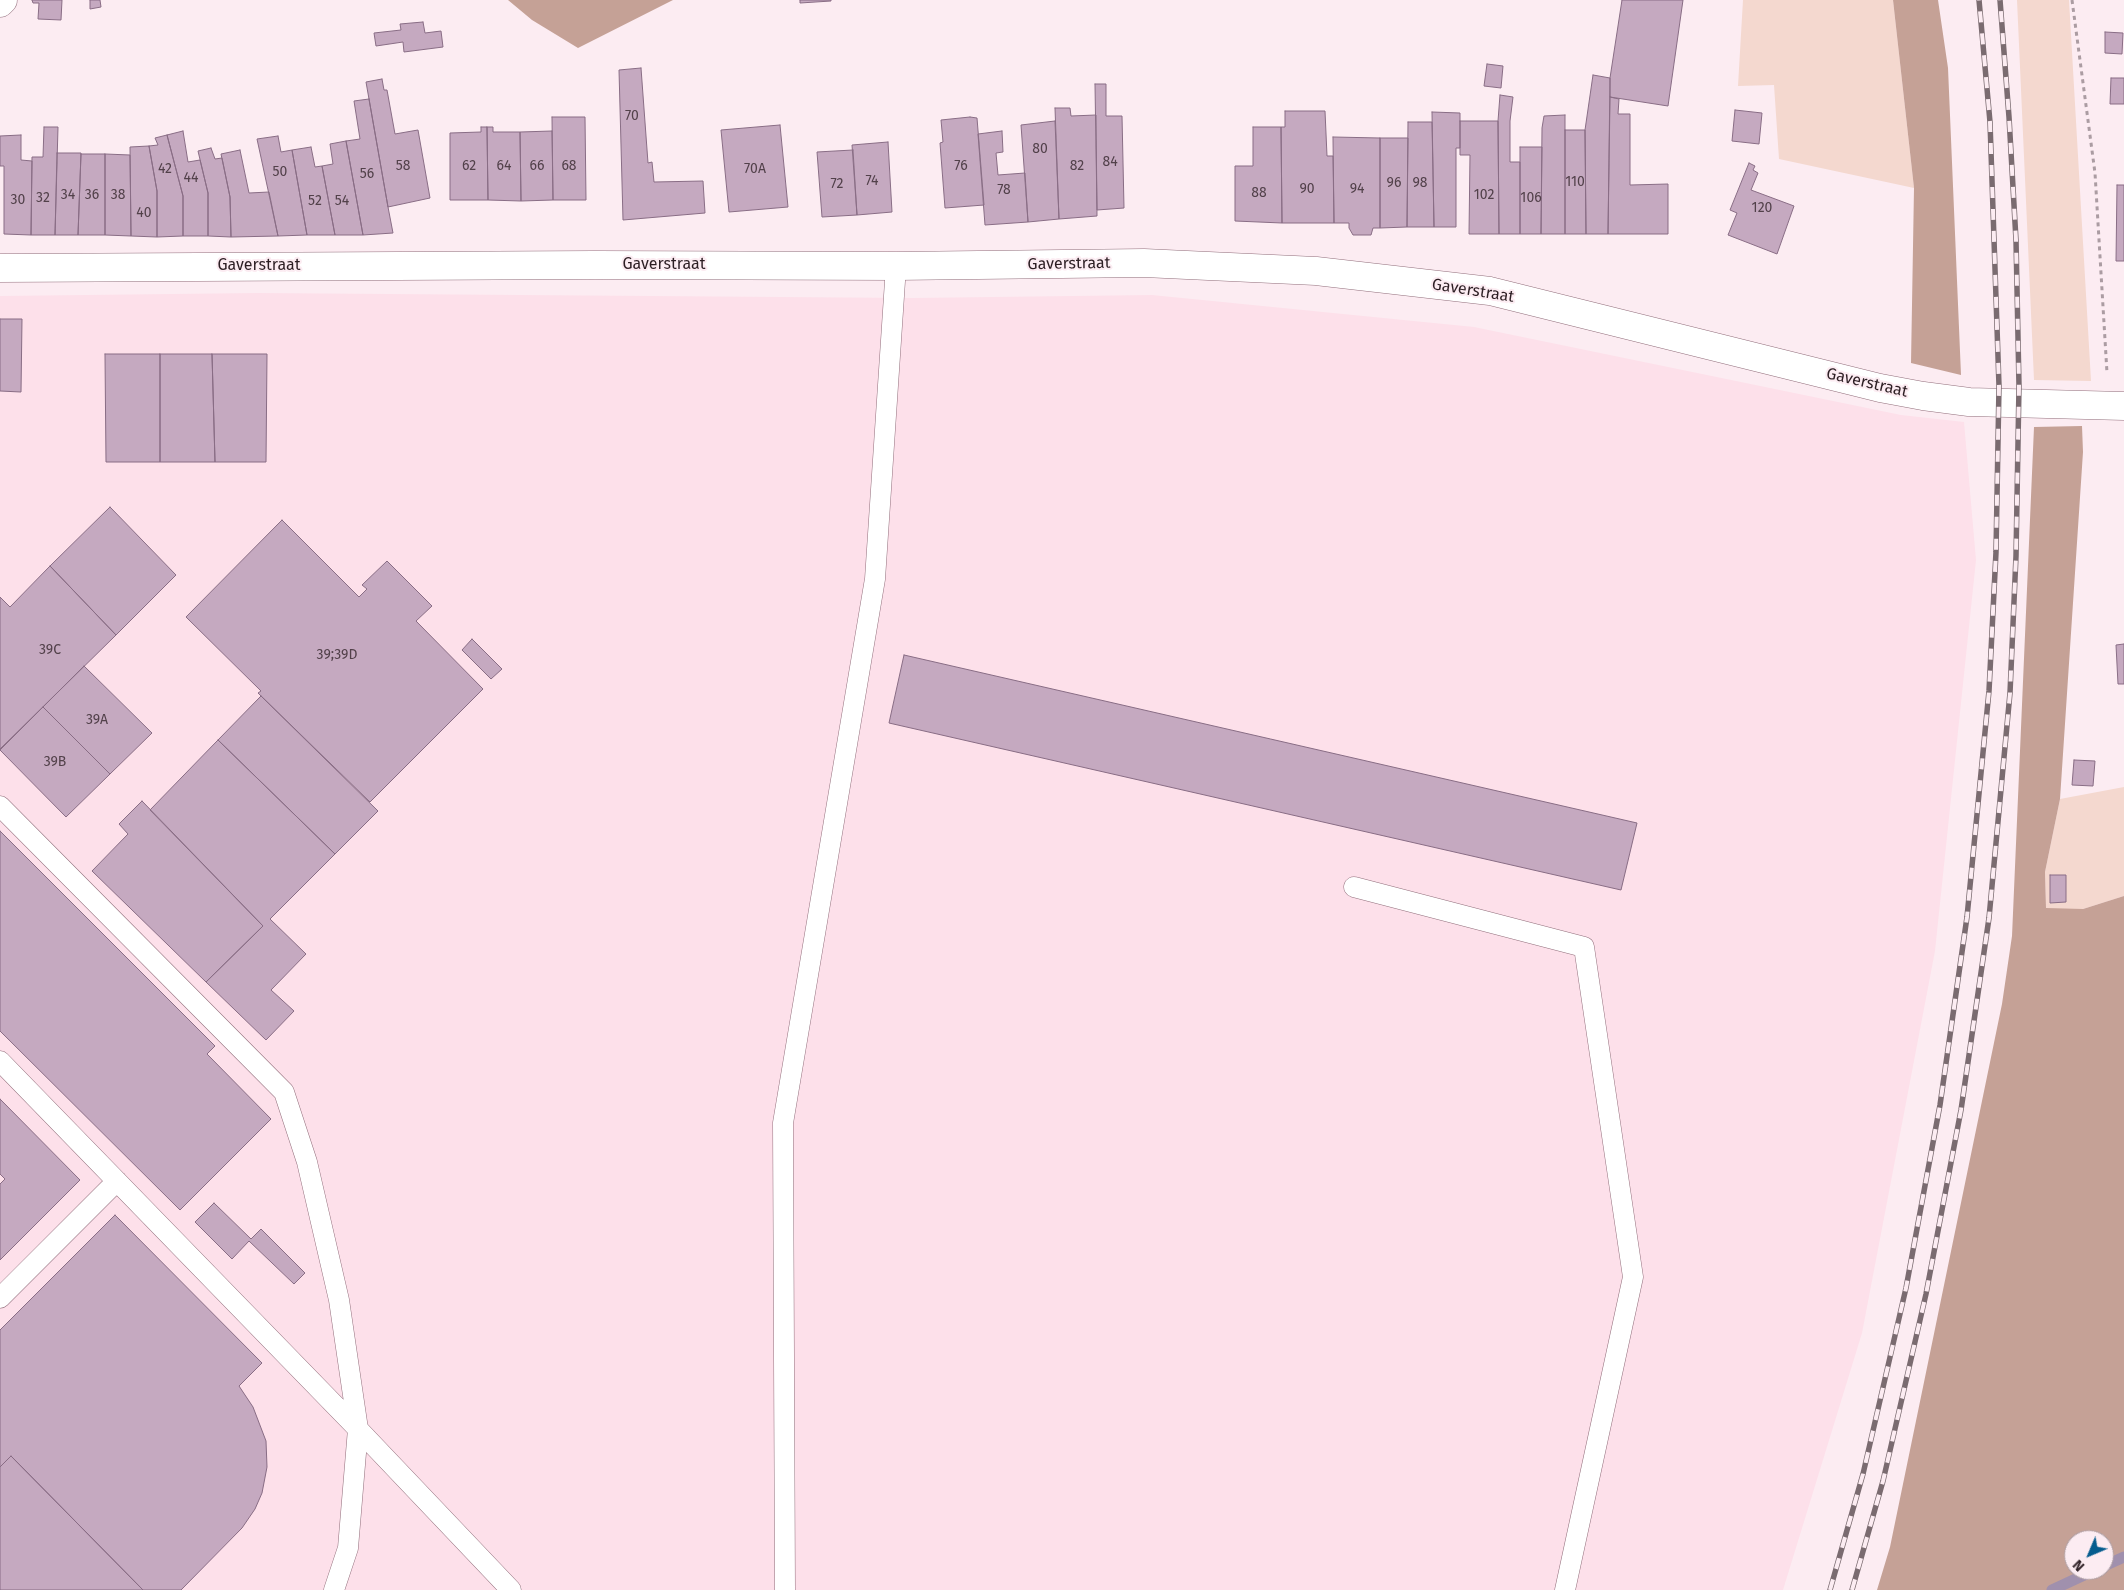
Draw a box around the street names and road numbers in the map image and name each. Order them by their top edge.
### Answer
street label: Gaverstraat [1027,254,1111,274]
street label: Gaverstraat [623,255,705,275]
street label: Gaverstraat [218,256,300,276]
street label: Gaverstraat [1431,275,1515,307]
street label: Gaverstraat [1824,364,1910,402]

